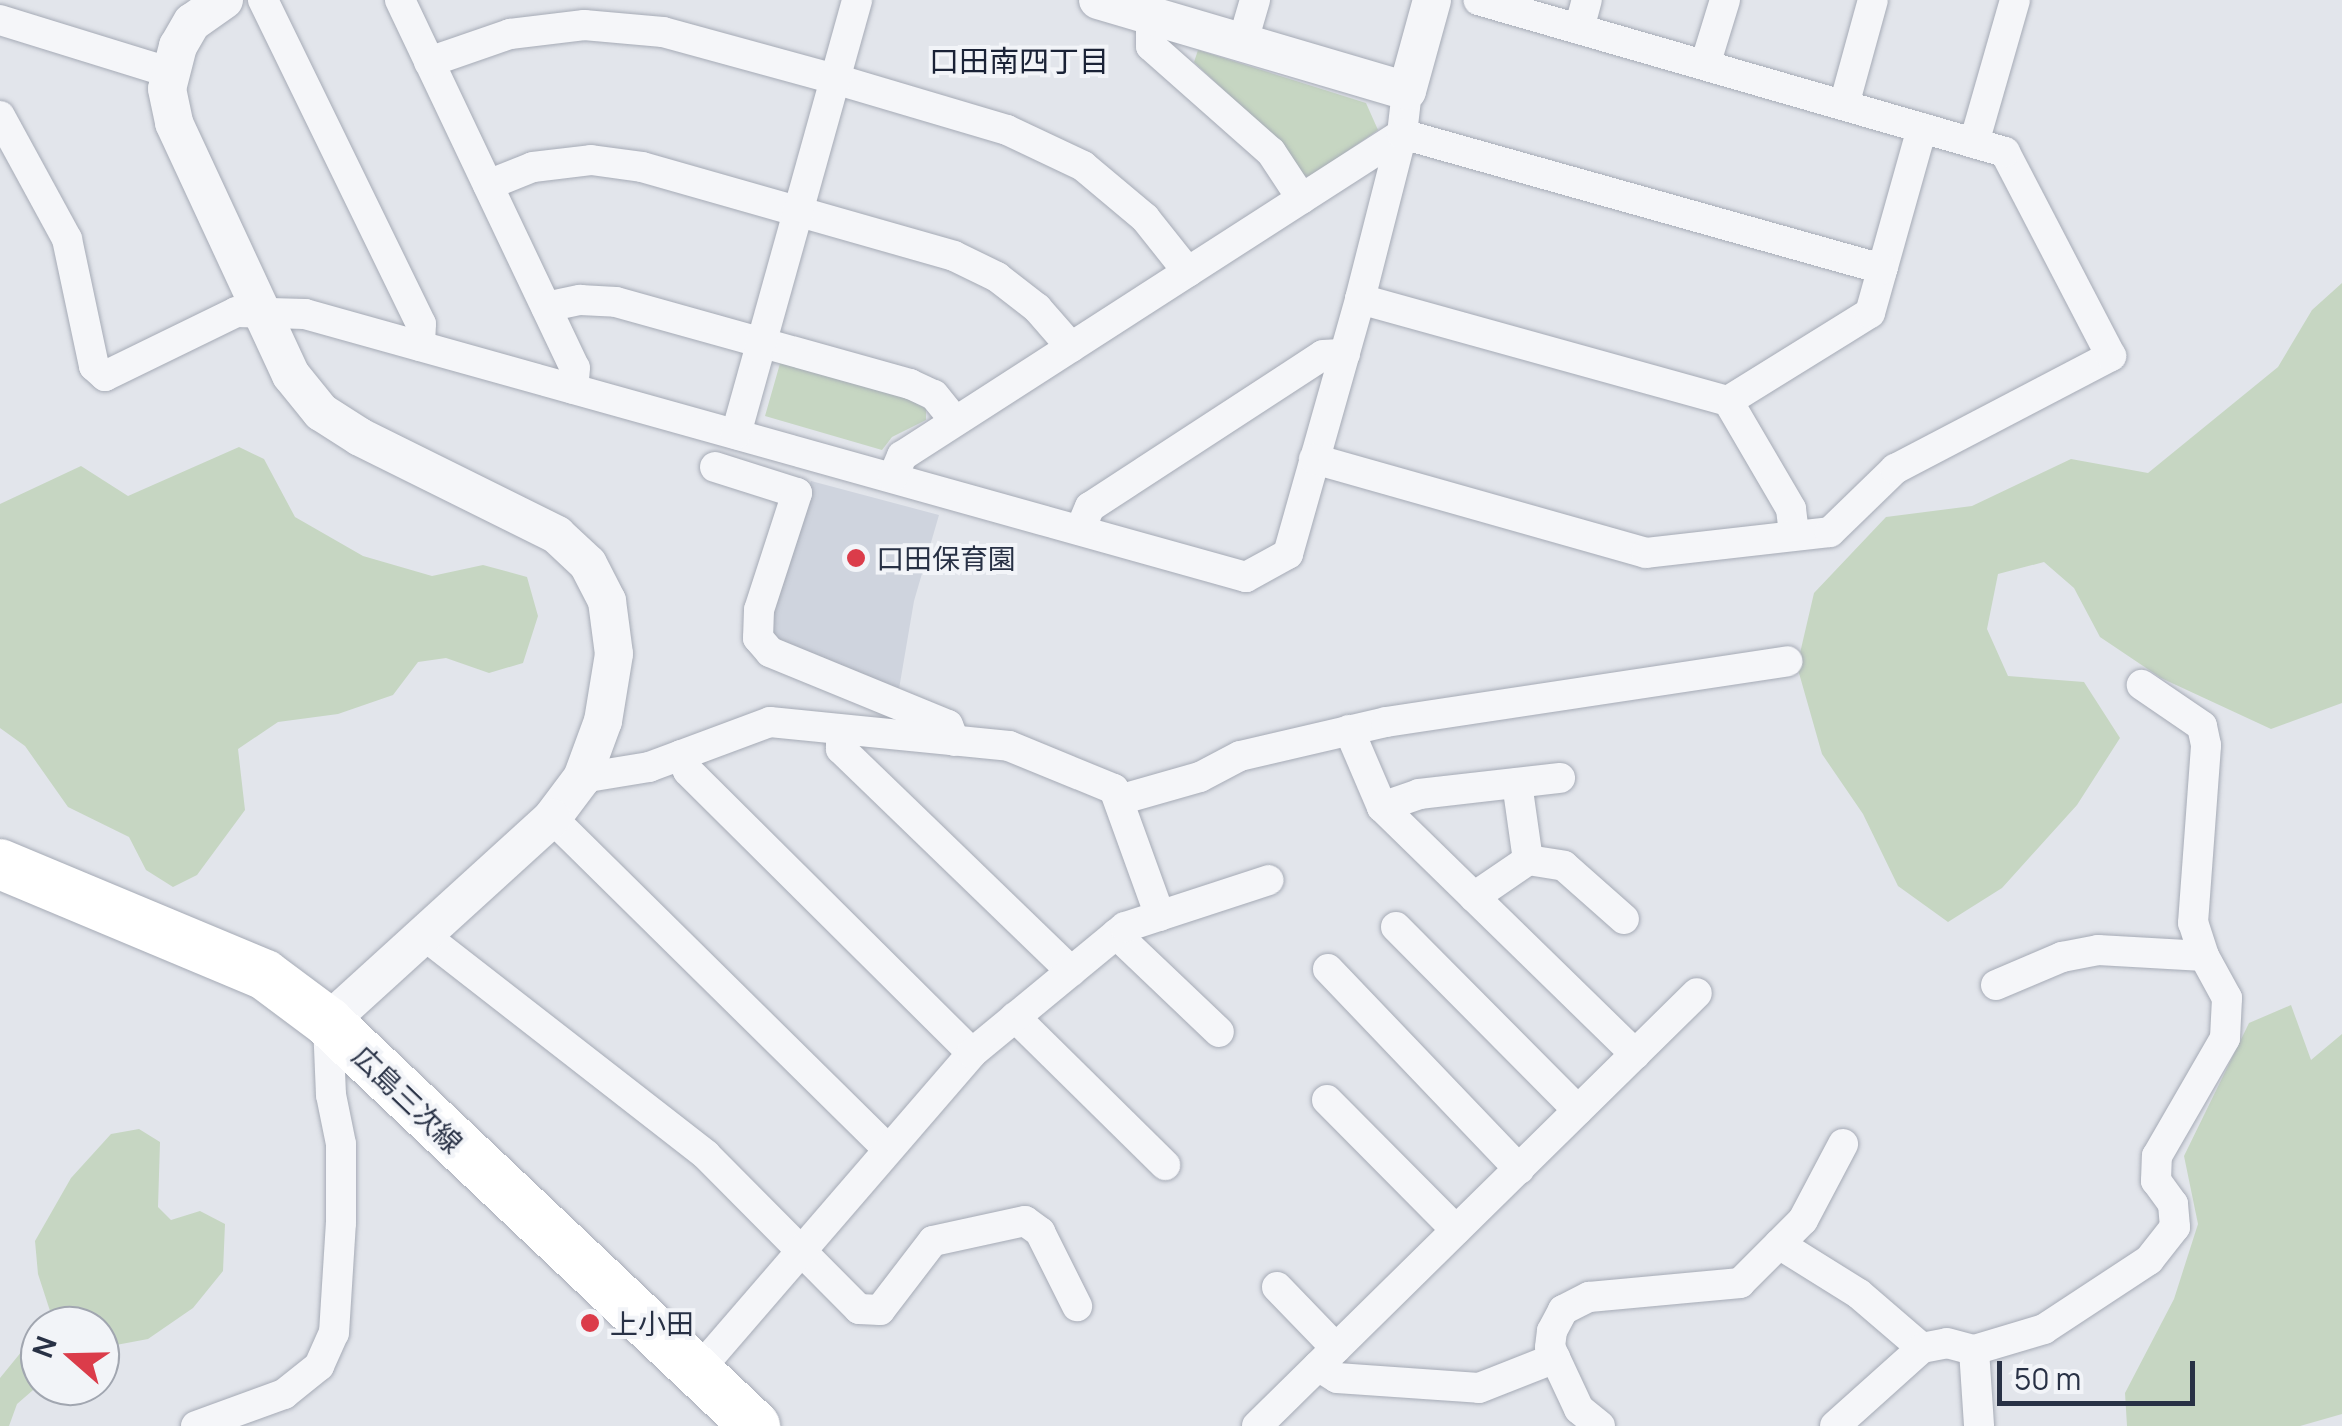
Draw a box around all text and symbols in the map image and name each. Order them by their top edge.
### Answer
district label: 口田南四丁目 [929,43,1109,79]
place label: 口田保育園 [876,541,1016,575]
marker: 口田保育園 [845,547,867,569]
street label: 広島三次線 [346,1038,470,1160]
north arrow [20,1306,120,1406]
place label: 上小田 [610,1306,694,1340]
marker: 上小田 [579,1312,601,1334]
text: N [22,1330,65,1362]
scale bar [2002,1341,2200,1403]
text: 50 m [2014,1358,2081,1399]

